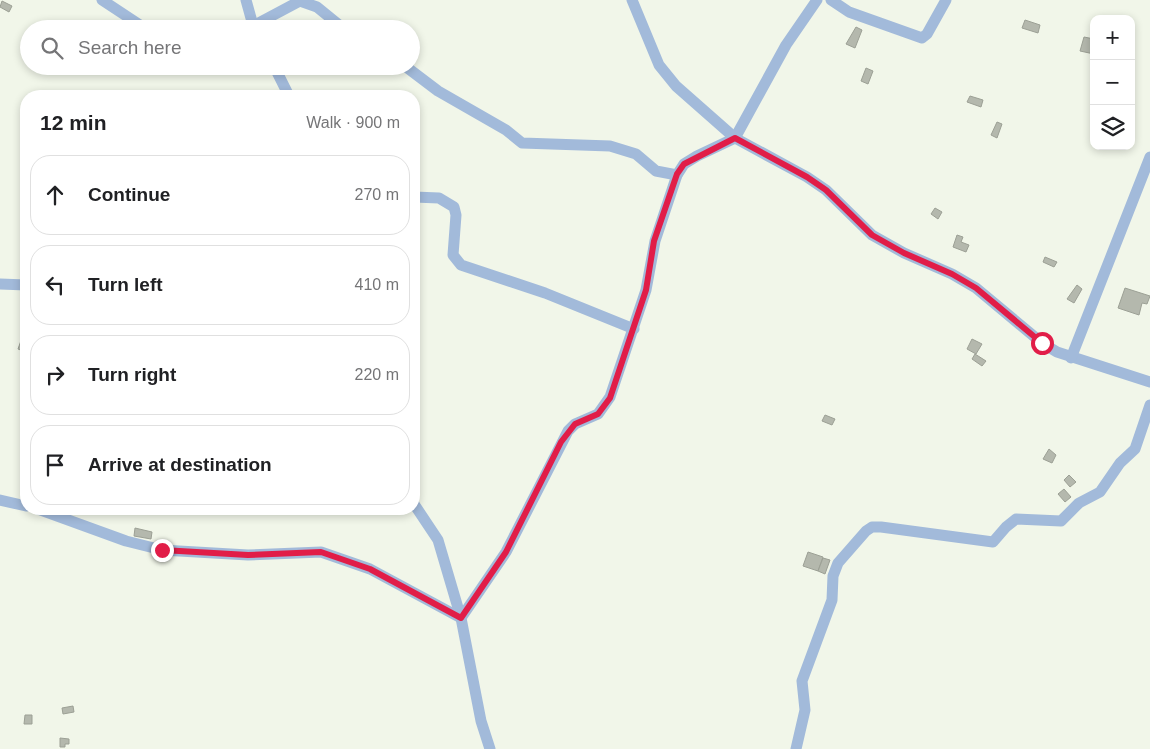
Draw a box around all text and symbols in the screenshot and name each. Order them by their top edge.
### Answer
map controls [1090,15,1135,150]
button: + [1090,15,1135,60]
search box [20,20,420,75]
icon: search [38,34,66,62]
text: Search here [78,37,182,58]
button: − [1090,60,1135,105]
button: layers [1090,105,1135,150]
text: 12 min [40,111,107,134]
text: Walk · 900 m [306,114,400,131]
icon: ahead [41,181,69,209]
text: Continue [88,184,170,205]
text: 270 m [355,186,399,203]
icon: left [41,271,69,299]
text: Turn left [88,274,163,295]
text: 410 m [355,276,399,293]
route start [1031,332,1054,355]
icon: right [41,361,69,389]
text: Turn right [88,364,176,385]
text: 220 m [355,366,399,383]
icon: arrive [41,451,69,479]
text: Arrive at destination [88,454,272,475]
route end [151,539,174,562]

